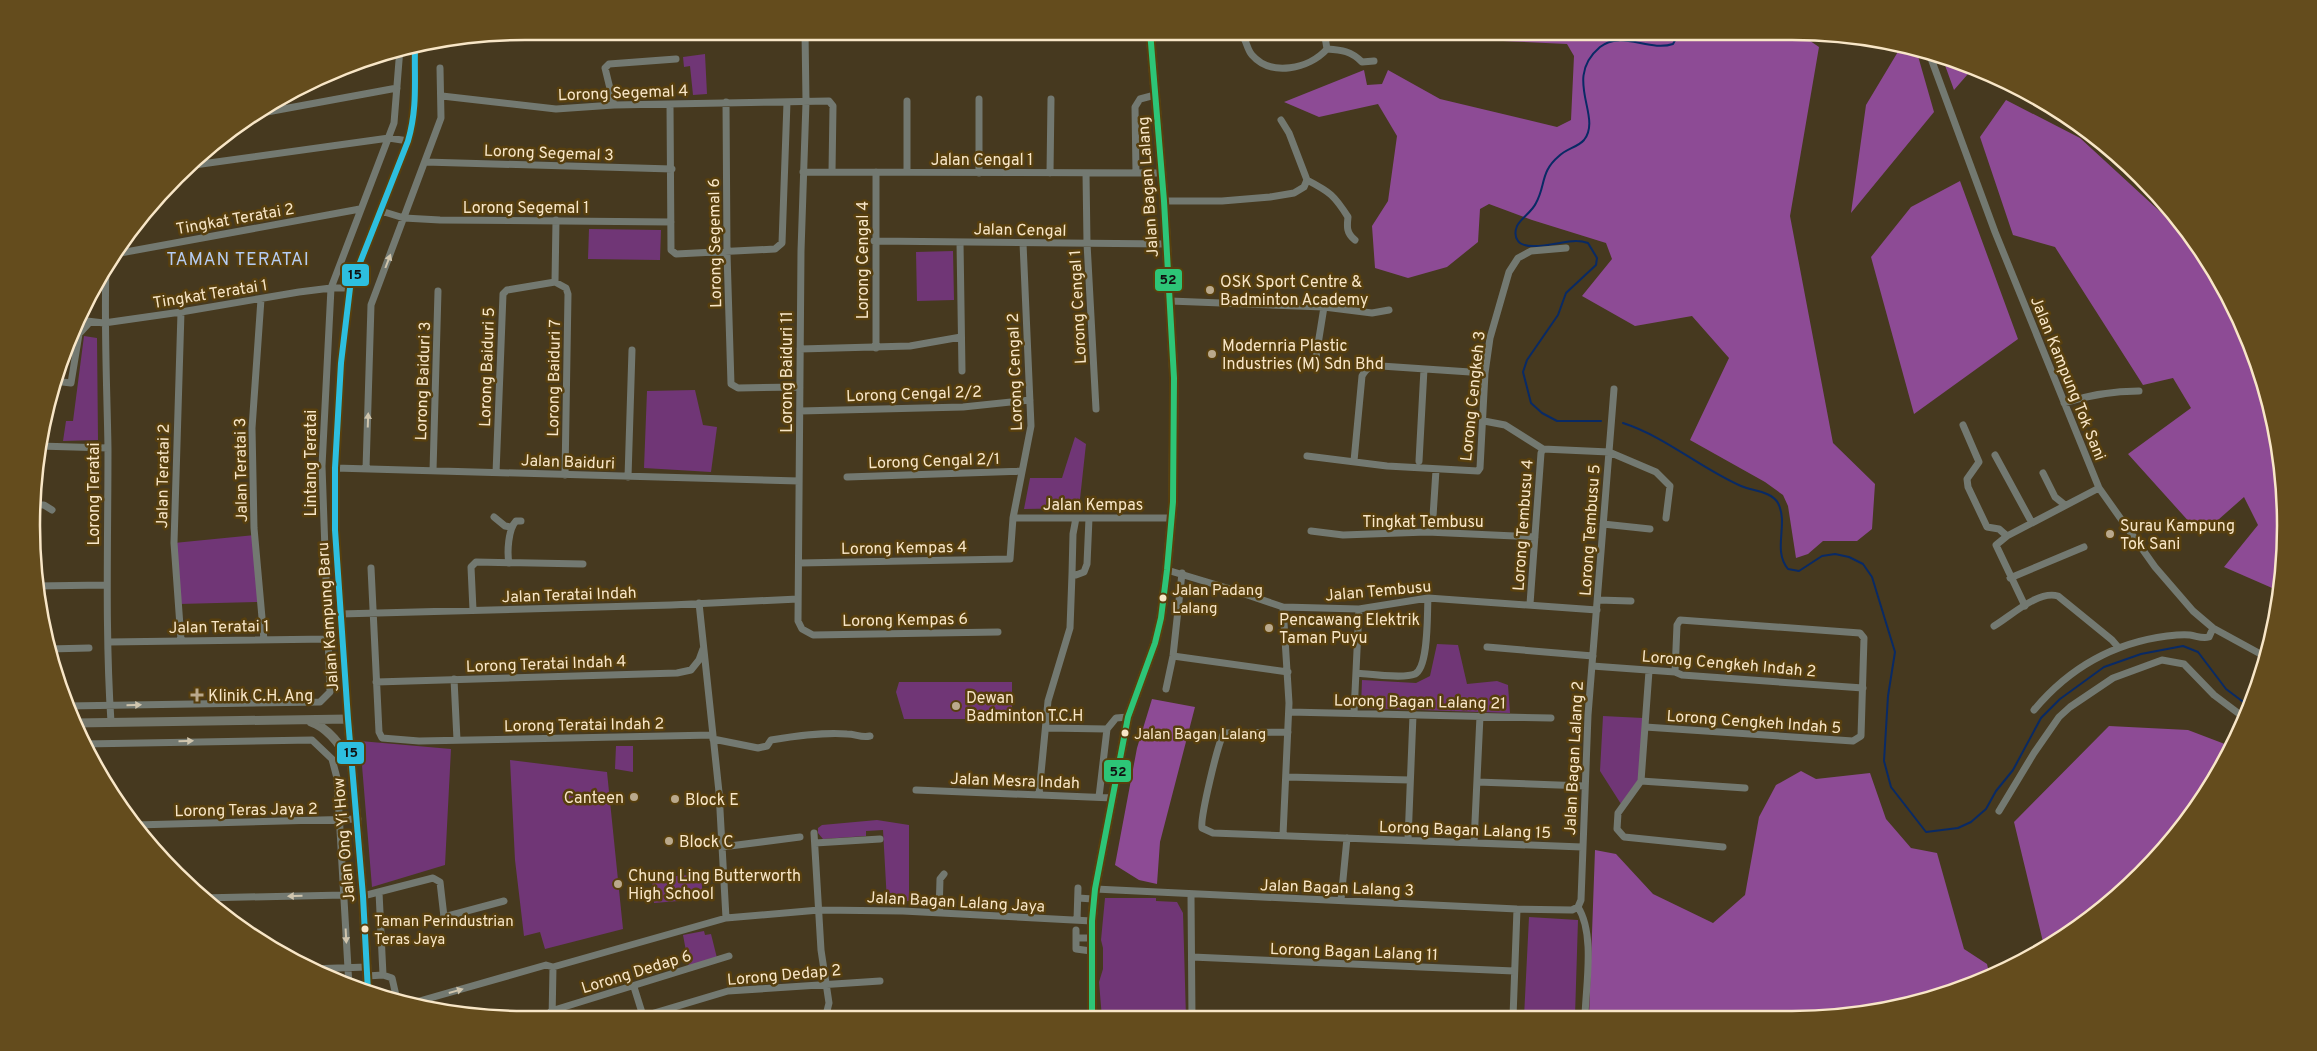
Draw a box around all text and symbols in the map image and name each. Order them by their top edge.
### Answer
street label: Lorong Segemal 4 [558,82,689,106]
street label: Jalan Bagan Lalang [1134,116,1164,258]
street label: Lorong Segemal 3 [484,142,614,166]
street label: Jalan Cengal 1 [931,151,1033,171]
street label: Lorong Segemal 6 [705,178,727,308]
street label: Lorong Segemal 1 [463,199,589,219]
street label: Tingkat Teratai 2 [175,200,296,240]
street label: Lorong Cengal 4 [854,201,874,319]
street label: Jalan Cengal [973,220,1067,242]
district label: TAMAN TERATAI [166,249,310,272]
street label: Lorong Cengal 1 [1066,249,1092,365]
one-way arrow [384,254,392,268]
line badge: 15 [341,263,370,287]
text: 15 [348,267,362,284]
line badge: 52 [1154,268,1183,292]
text: 52 [1159,272,1177,289]
place label: OSK Sport Centre & Badminton Academy [1220,273,1368,311]
street label: Tingkat Teratai 1 [152,276,269,314]
marker: OSK Sport Centre & Badminton Academy [1204,284,1216,296]
street label: Jalan Kampung Tok Sani [2025,294,2109,464]
street label: Lorong Baiduri 5 [476,307,500,427]
street label: Lorong Baiduri 11 [778,311,798,433]
street label: Lorong Cengal 2 [1004,313,1028,431]
street label: Lorong Baiduri 7 [544,319,566,437]
street label: Lorong Baiduri 3 [412,321,436,441]
street label: Lorong Cengkeh 3 [1457,330,1491,462]
place label: Modernria Plastic Industries (M) Sdn Bhd [1222,337,1384,375]
marker: Modernria Plastic Industries (M) Sdn Bhd [1206,348,1218,360]
street label: Lorong Cengal 2/2 [846,383,982,407]
street label: Lintang Teratai [302,410,322,516]
one-way arrow [364,412,372,428]
street label: Jalan Teratai 3 [231,418,253,522]
street label: Jalan Teratai 2 [153,423,175,529]
street label: Lorong Teratai [85,443,105,545]
street label: Lorong Cengal 2/1 [868,450,1000,474]
street label: Jalan Baiduri [521,451,615,475]
street label: Lorong Tembusu 4 [1509,458,1539,592]
street label: Lorong Tembusu 5 [1576,464,1606,597]
street label: Jalan Kempas [1043,496,1143,516]
street label: Tingkat Tembusu [1362,513,1484,533]
place label: Surau Kampung Tok Sani [2120,517,2235,555]
marker: Surau Kampung Tok Sani [2104,528,2116,540]
street label: Lorong Kempas 4 [841,538,967,560]
street label: Jalan Kampung Baru [314,541,344,692]
street label: Jalan Tembusu [1324,577,1432,607]
place label: Jalan Padang Lalang [1172,582,1263,619]
street label: Jalan Teratai Indah [501,584,637,608]
marker: Jalan Padang Lalang [1158,593,1168,603]
street label: Lorong Kempas 6 [842,610,968,632]
place label: Pencawang Elektrik Taman Puyu [1279,611,1420,649]
street label: Jalan Teratai 1 [168,617,270,639]
marker: Pencawang Elektrik Taman Puyu [1263,622,1275,634]
street label: Lorong Cengkeh Indah 2 [1641,647,1817,683]
street label: Lorong Teratai Indah 4 [465,652,627,678]
street label: Jalan Bagan Lalang 2 [1561,680,1589,836]
place label: Klinik C.H. Ang [208,687,313,707]
marker: Klinik C.H. Ang [190,688,204,702]
place label: Dewan Badminton T.C.H [966,689,1084,727]
street label: Lorong Bagan Lalang 21 [1334,691,1506,715]
marker: Dewan Badminton T.C.H [950,700,962,712]
one-way arrow [126,701,142,709]
street label: Lorong Cengkeh Indah 5 [1666,707,1842,739]
street label: Lorong Teratai Indah 2 [504,715,664,737]
place label: Jalan Bagan Lalang [1134,726,1266,745]
marker: Jalan Bagan Lalang [1120,728,1130,738]
one-way arrow [178,737,194,745]
line badge: 15 [336,741,365,765]
text: 15 [344,745,358,762]
line badge: 52 [1103,759,1132,783]
text: 52 [1109,764,1127,781]
street label: Jalan Mesra Indah [950,770,1080,794]
street label: Jalan Ong Yi How [330,777,360,903]
place label: Canteen [564,789,624,809]
marker: Canteen [628,791,640,803]
place label: Block E [685,791,739,811]
marker: Block E [669,793,681,805]
street label: Lorong Teras Jaya 2 [174,800,318,822]
street label: Lorong Bagan Lalang 15 [1378,818,1551,844]
place label: Block C [679,833,733,853]
marker: Block C [663,835,675,847]
place label: Chung Ling Butterworth High School [628,867,801,905]
street label: Jalan Bagan Lalang 3 [1259,876,1414,902]
marker: Chung Ling Butterworth High School [612,878,624,890]
street label: Jalan Bagan Lalang Jaya [866,888,1046,918]
one-way arrow [287,892,303,900]
place label: Taman Perindustrian Teras Jaya [374,913,514,950]
marker: Taman Perindustrian Teras Jaya [360,924,370,934]
one-way arrow [343,929,351,945]
street label: Lorong Bagan Lalang 11 [1269,940,1438,966]
street label: Lorong Dedap 6 [579,947,694,999]
street label: Lorong Dedap 2 [726,961,842,991]
one-way arrow [448,986,463,994]

